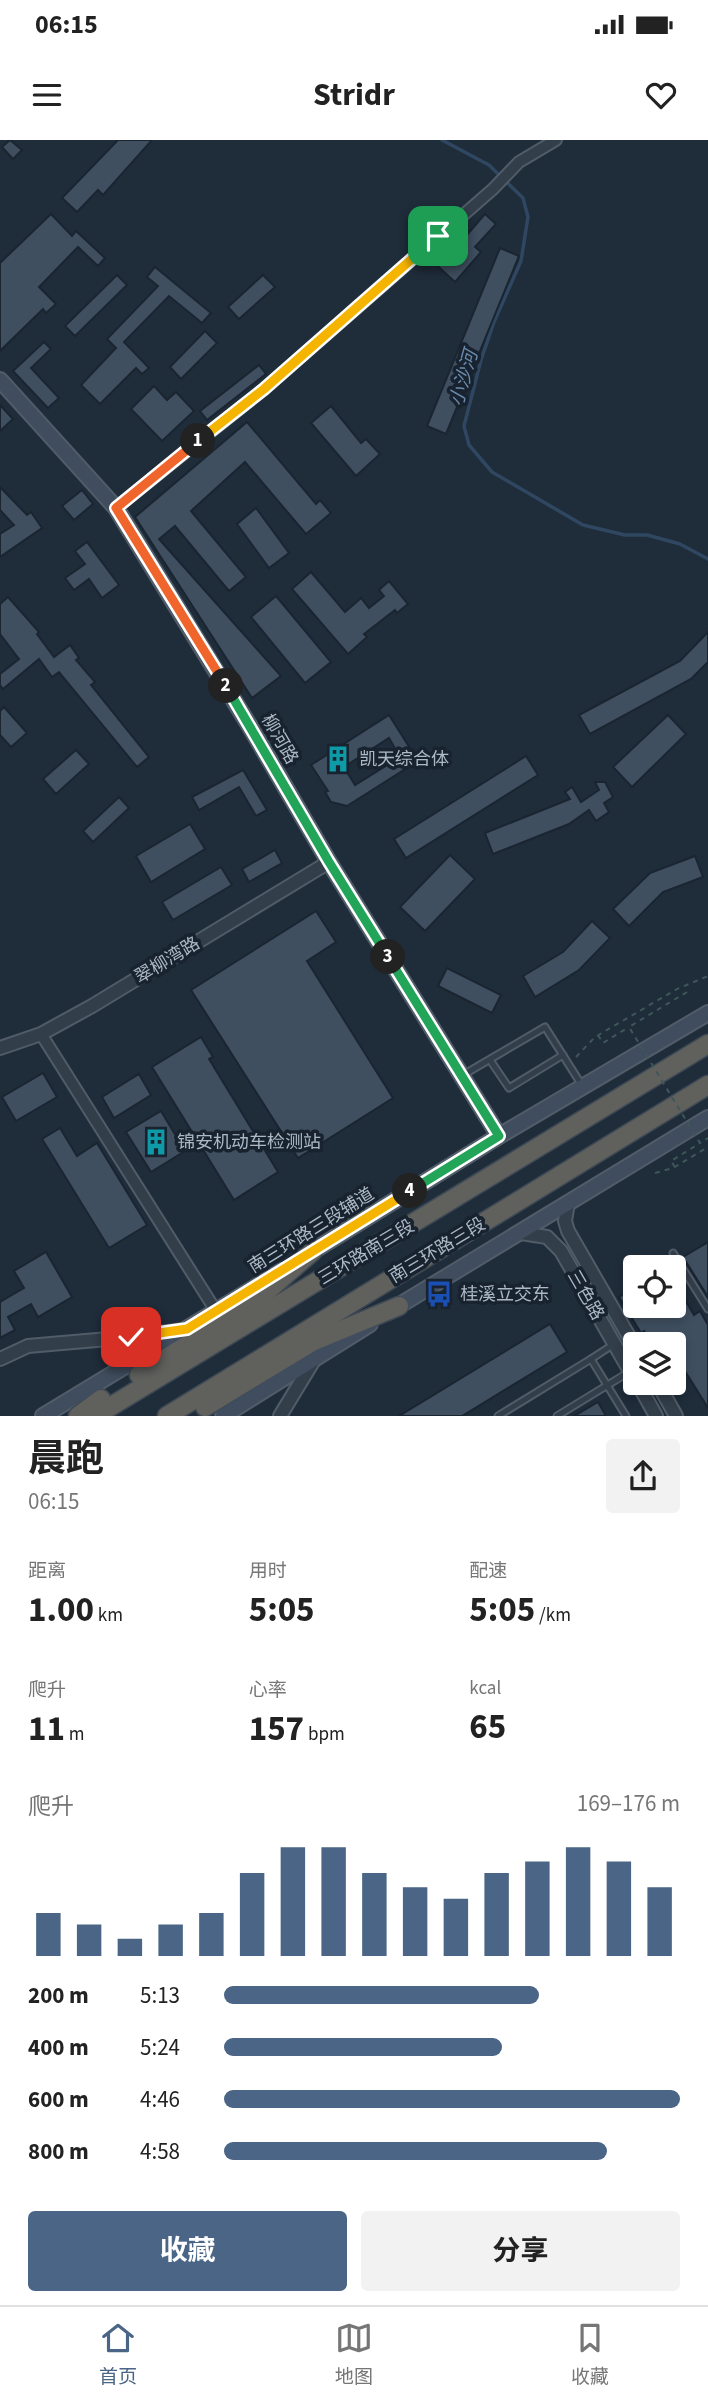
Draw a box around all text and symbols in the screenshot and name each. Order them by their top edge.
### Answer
text: 06:15 [35,6,98,43]
text: Stridr [313,72,395,118]
icon: menu [28,76,66,114]
icon: heart [642,76,680,114]
pin [408,206,468,266]
icon: arrive [419,217,457,255]
water label: 小沙河 [444,343,486,410]
pin: 1 [180,424,216,458]
text: 1 [192,427,203,454]
pin: 2 [208,668,244,704]
text: 2 [220,672,231,699]
street label: 柳河路 [255,710,304,769]
building icon: 凯天综合体 [323,744,353,774]
place label: 凯天综合体 [359,747,449,772]
street label: 翠柳湾路 [130,931,205,990]
pin: 3 [370,940,406,974]
text: 3 [382,943,393,970]
building icon: 锦安机动车检测站 [141,1127,171,1157]
place label: 锦安机动车检测站 [177,1130,321,1155]
pin: 4 [392,1174,428,1208]
text: 4 [404,1177,415,1204]
street label: 南三环路三段辅道 [244,1182,379,1279]
street label: 南三环路三段 [385,1212,490,1289]
street label: 三环路南三段 [314,1214,419,1291]
map controls [623,1255,686,1395]
button: locate [623,1255,686,1318]
street label: 三色路 [561,1266,610,1325]
bus stop icon: 桂溪立交东 [424,1279,454,1309]
place label: 桂溪立交东 [460,1282,550,1307]
pin [101,1307,161,1367]
icon: check [112,1318,150,1356]
button: layers [623,1332,686,1395]
text: 晨跑 [28,1432,104,1486]
button: share [606,1439,680,1513]
text: 06:15 [28,1485,79,1518]
text: 距离 [28,1558,66,1585]
text: 用时 [249,1558,287,1585]
text: 配速 [469,1558,507,1585]
text: 1.00 [28,1585,94,1635]
text: 5:05 [249,1585,315,1635]
text: 5:05 [469,1585,535,1635]
text: km [94,1602,123,1629]
text: /km [535,1602,571,1629]
text: kcal [469,1675,501,1702]
text: 爬升 [28,1677,66,1704]
text: 心率 [249,1677,287,1704]
text: 65 [469,1702,506,1752]
text: 11 [28,1704,65,1754]
text: 157 [249,1704,304,1754]
text: m [65,1721,85,1748]
text: bpm [304,1721,345,1748]
text: 169–176 m [577,1787,680,1820]
text: 爬升 [28,1790,74,1823]
text: 200 m [28,1979,89,2012]
text: 5:13 [140,1979,180,2012]
text: 400 m [28,2031,89,2064]
text: 5:24 [140,2031,180,2064]
text: 600 m [28,2083,89,2116]
text: 4:46 [140,2083,180,2116]
text: 800 m [28,2135,89,2168]
text: 4:58 [140,2135,180,2168]
button: 收藏 [28,2211,347,2291]
button: 分享 [361,2211,680,2291]
tab: 首页 [99,2319,137,2391]
tab: 地图 [335,2319,373,2391]
tab: 收藏 [571,2319,609,2391]

